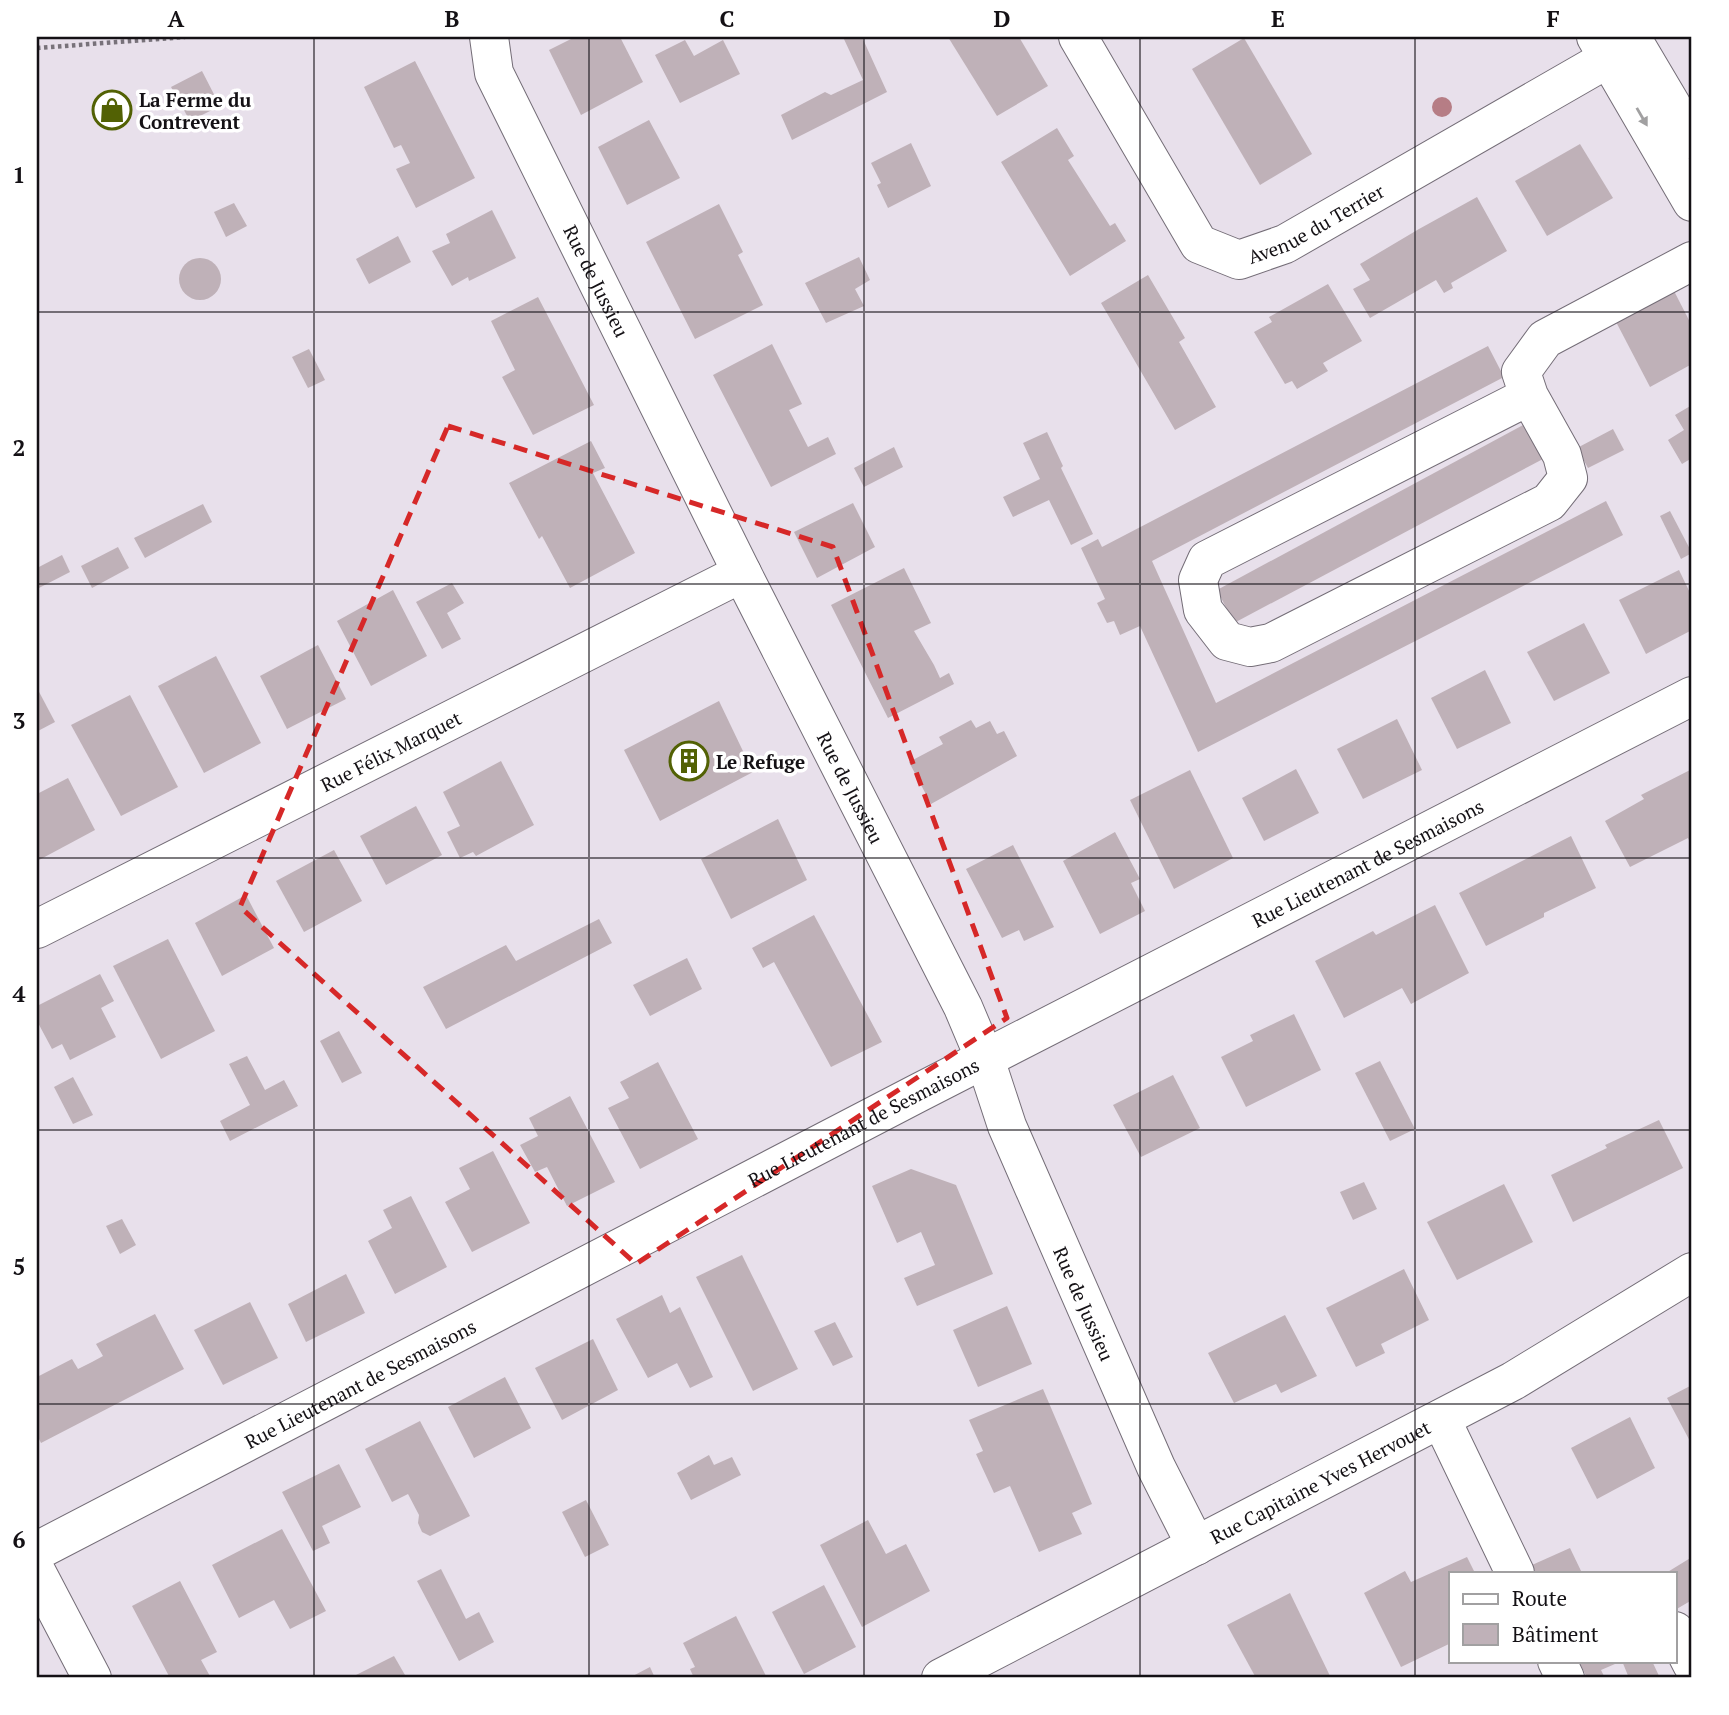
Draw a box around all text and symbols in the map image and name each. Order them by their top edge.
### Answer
text: A [168,3,185,34]
text: B [445,3,460,34]
text: C [720,3,735,34]
text: D [994,3,1011,34]
text: E [1271,3,1285,34]
text: F [1546,3,1560,34]
place label: La Ferme du Contrevent [139,87,251,134]
shop icon: La Ferme du Contrevent [91,89,133,131]
one-way arrow [1636,107,1648,127]
text: 1 [13,159,26,190]
street label: Avenue du Terrier [1244,177,1389,269]
street label: Rue de Jussieu [559,220,635,341]
text: 2 [13,432,26,463]
text: 3 [13,705,26,736]
street label: Rue Félix Marquet [316,705,465,796]
street label: Rue de Jussieu [812,727,890,847]
building icon: Le Refuge [668,740,710,782]
place label: Le Refuge [716,749,805,774]
street label: Rue Lieutenant de Sesmaisons [1247,793,1487,932]
text: 4 [13,978,26,1009]
street label: Rue Lieutenant de Sesmaisons [743,1051,983,1192]
street label: Rue de Jussieu [1049,1242,1120,1364]
text: 5 [13,1251,26,1282]
street label: Rue Lieutenant de Sesmaisons [240,1313,480,1453]
street label: Rue Capitaine Yves Hervouet [1206,1414,1434,1549]
text: 6 [13,1524,26,1555]
legend [1449,1572,1676,1662]
text: Route [1512,1584,1567,1612]
text: Bâtiment [1512,1620,1599,1648]

